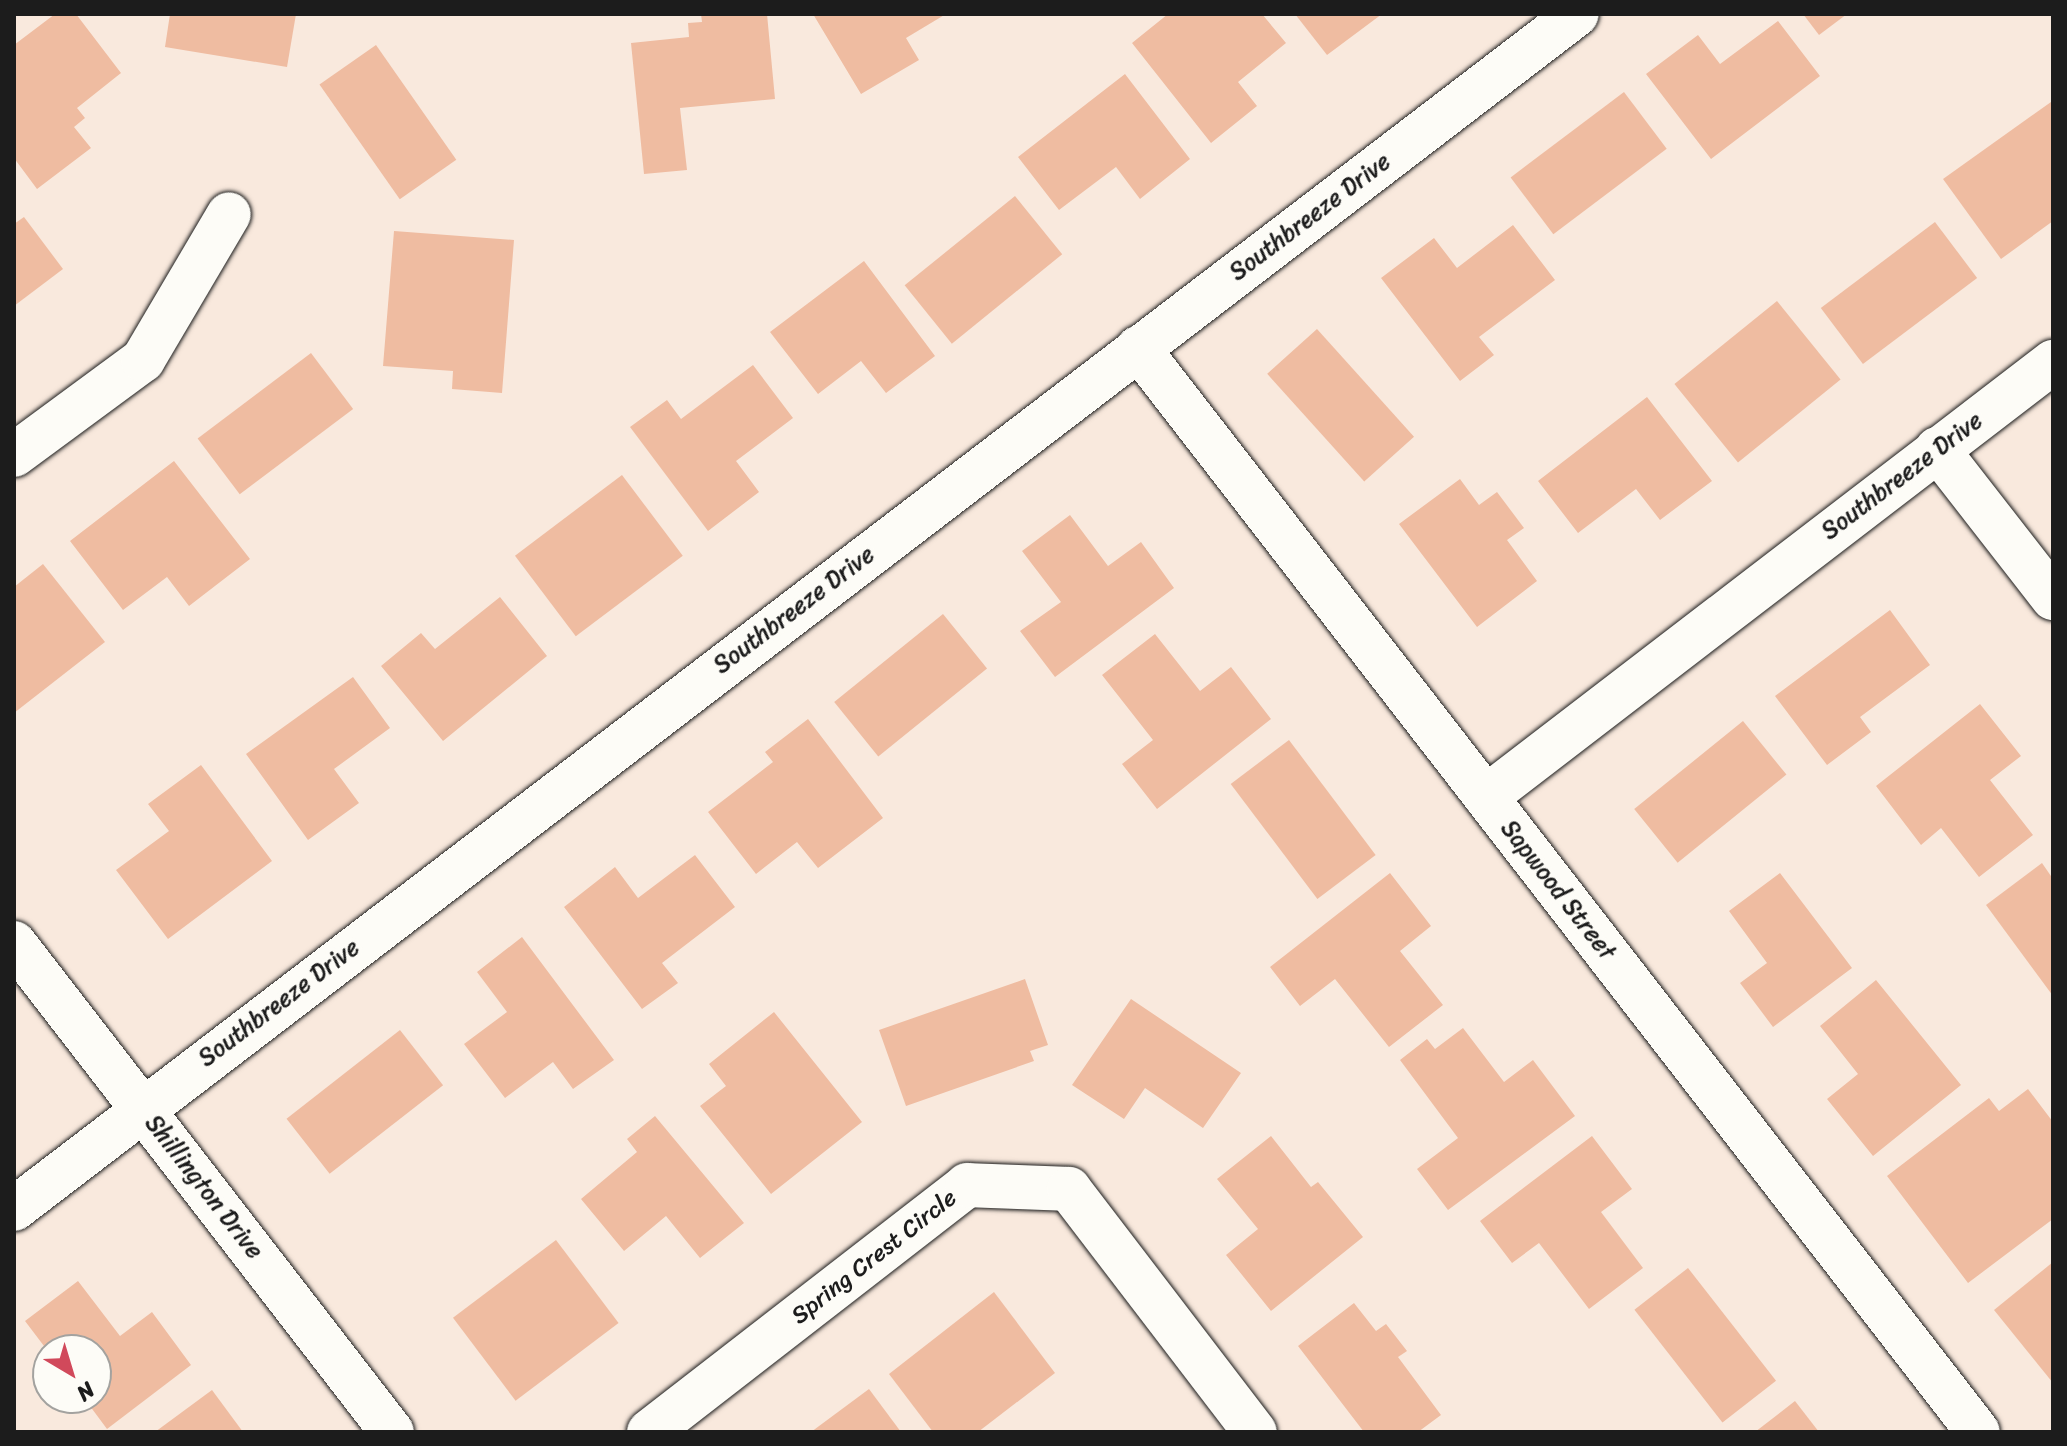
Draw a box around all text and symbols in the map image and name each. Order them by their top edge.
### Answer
street label: Southbreeze Drive [1224,147,1396,287]
street label: Southbreeze Drive [1816,406,1988,546]
street label: Southbreeze Drive [708,540,880,680]
street label: Sapwood Street [1495,815,1621,965]
street label: Southbreeze Drive [193,933,365,1073]
street label: Shillington Drive [139,1109,269,1265]
street label: Spring Crest Circle [785,1183,963,1331]
north arrow [32,1334,112,1414]
text: N [68,1372,104,1412]

